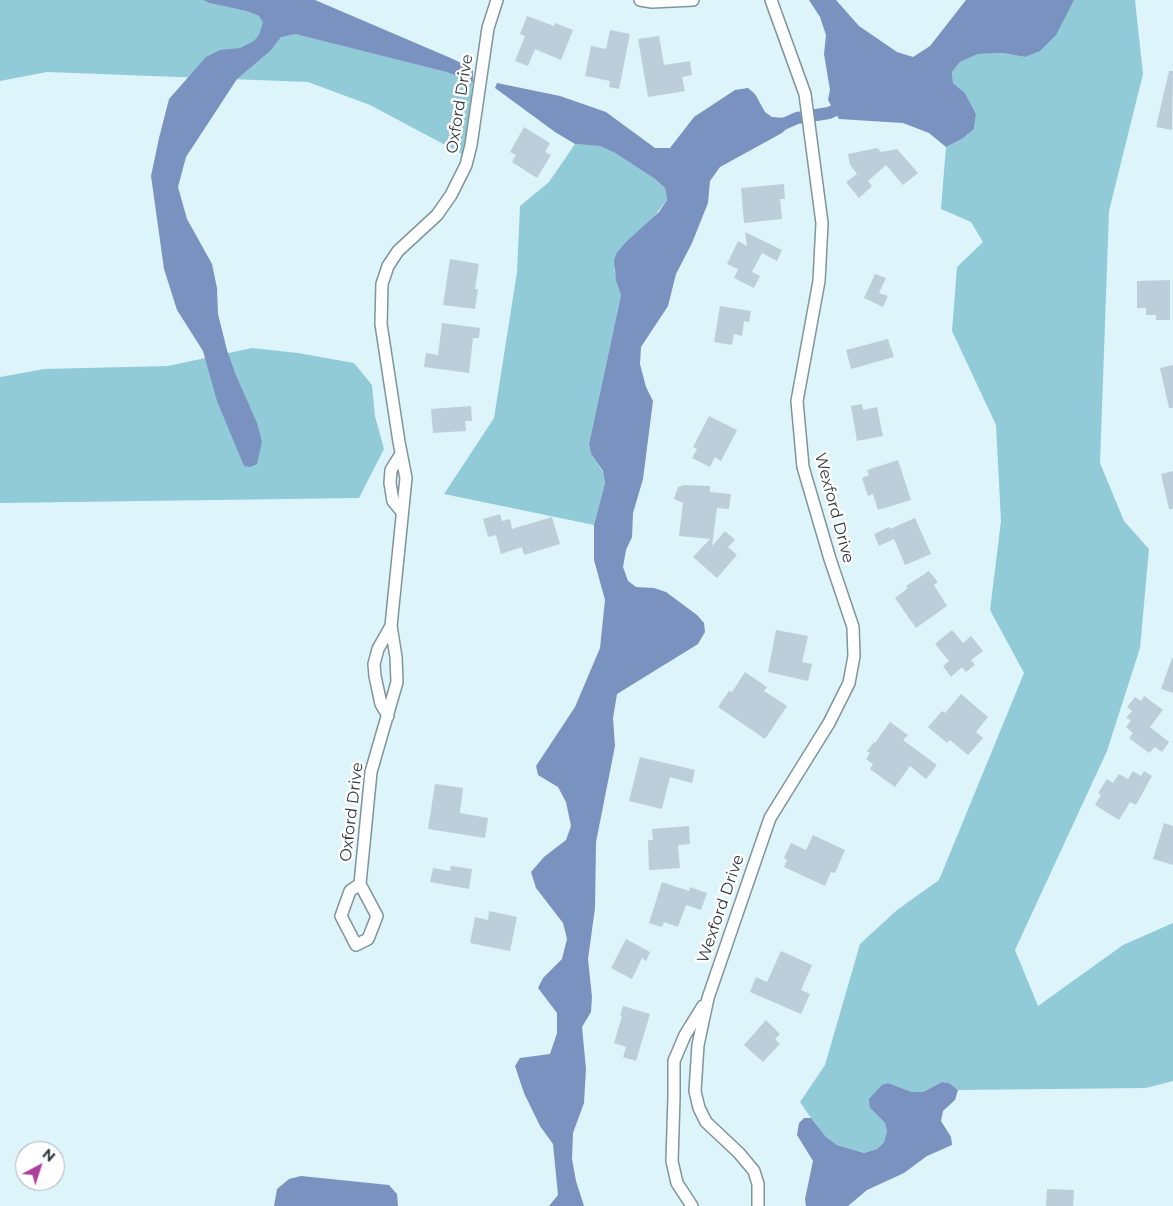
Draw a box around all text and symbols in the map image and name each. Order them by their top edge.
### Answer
street label: Oxford Drive [443,53,477,155]
street label: Wexford Drive [810,451,858,565]
street label: Oxford Drive [336,761,368,863]
street label: Wexford Drive [693,852,749,966]
north arrow [15,1141,65,1191]
text: N [39,1145,59,1166]

